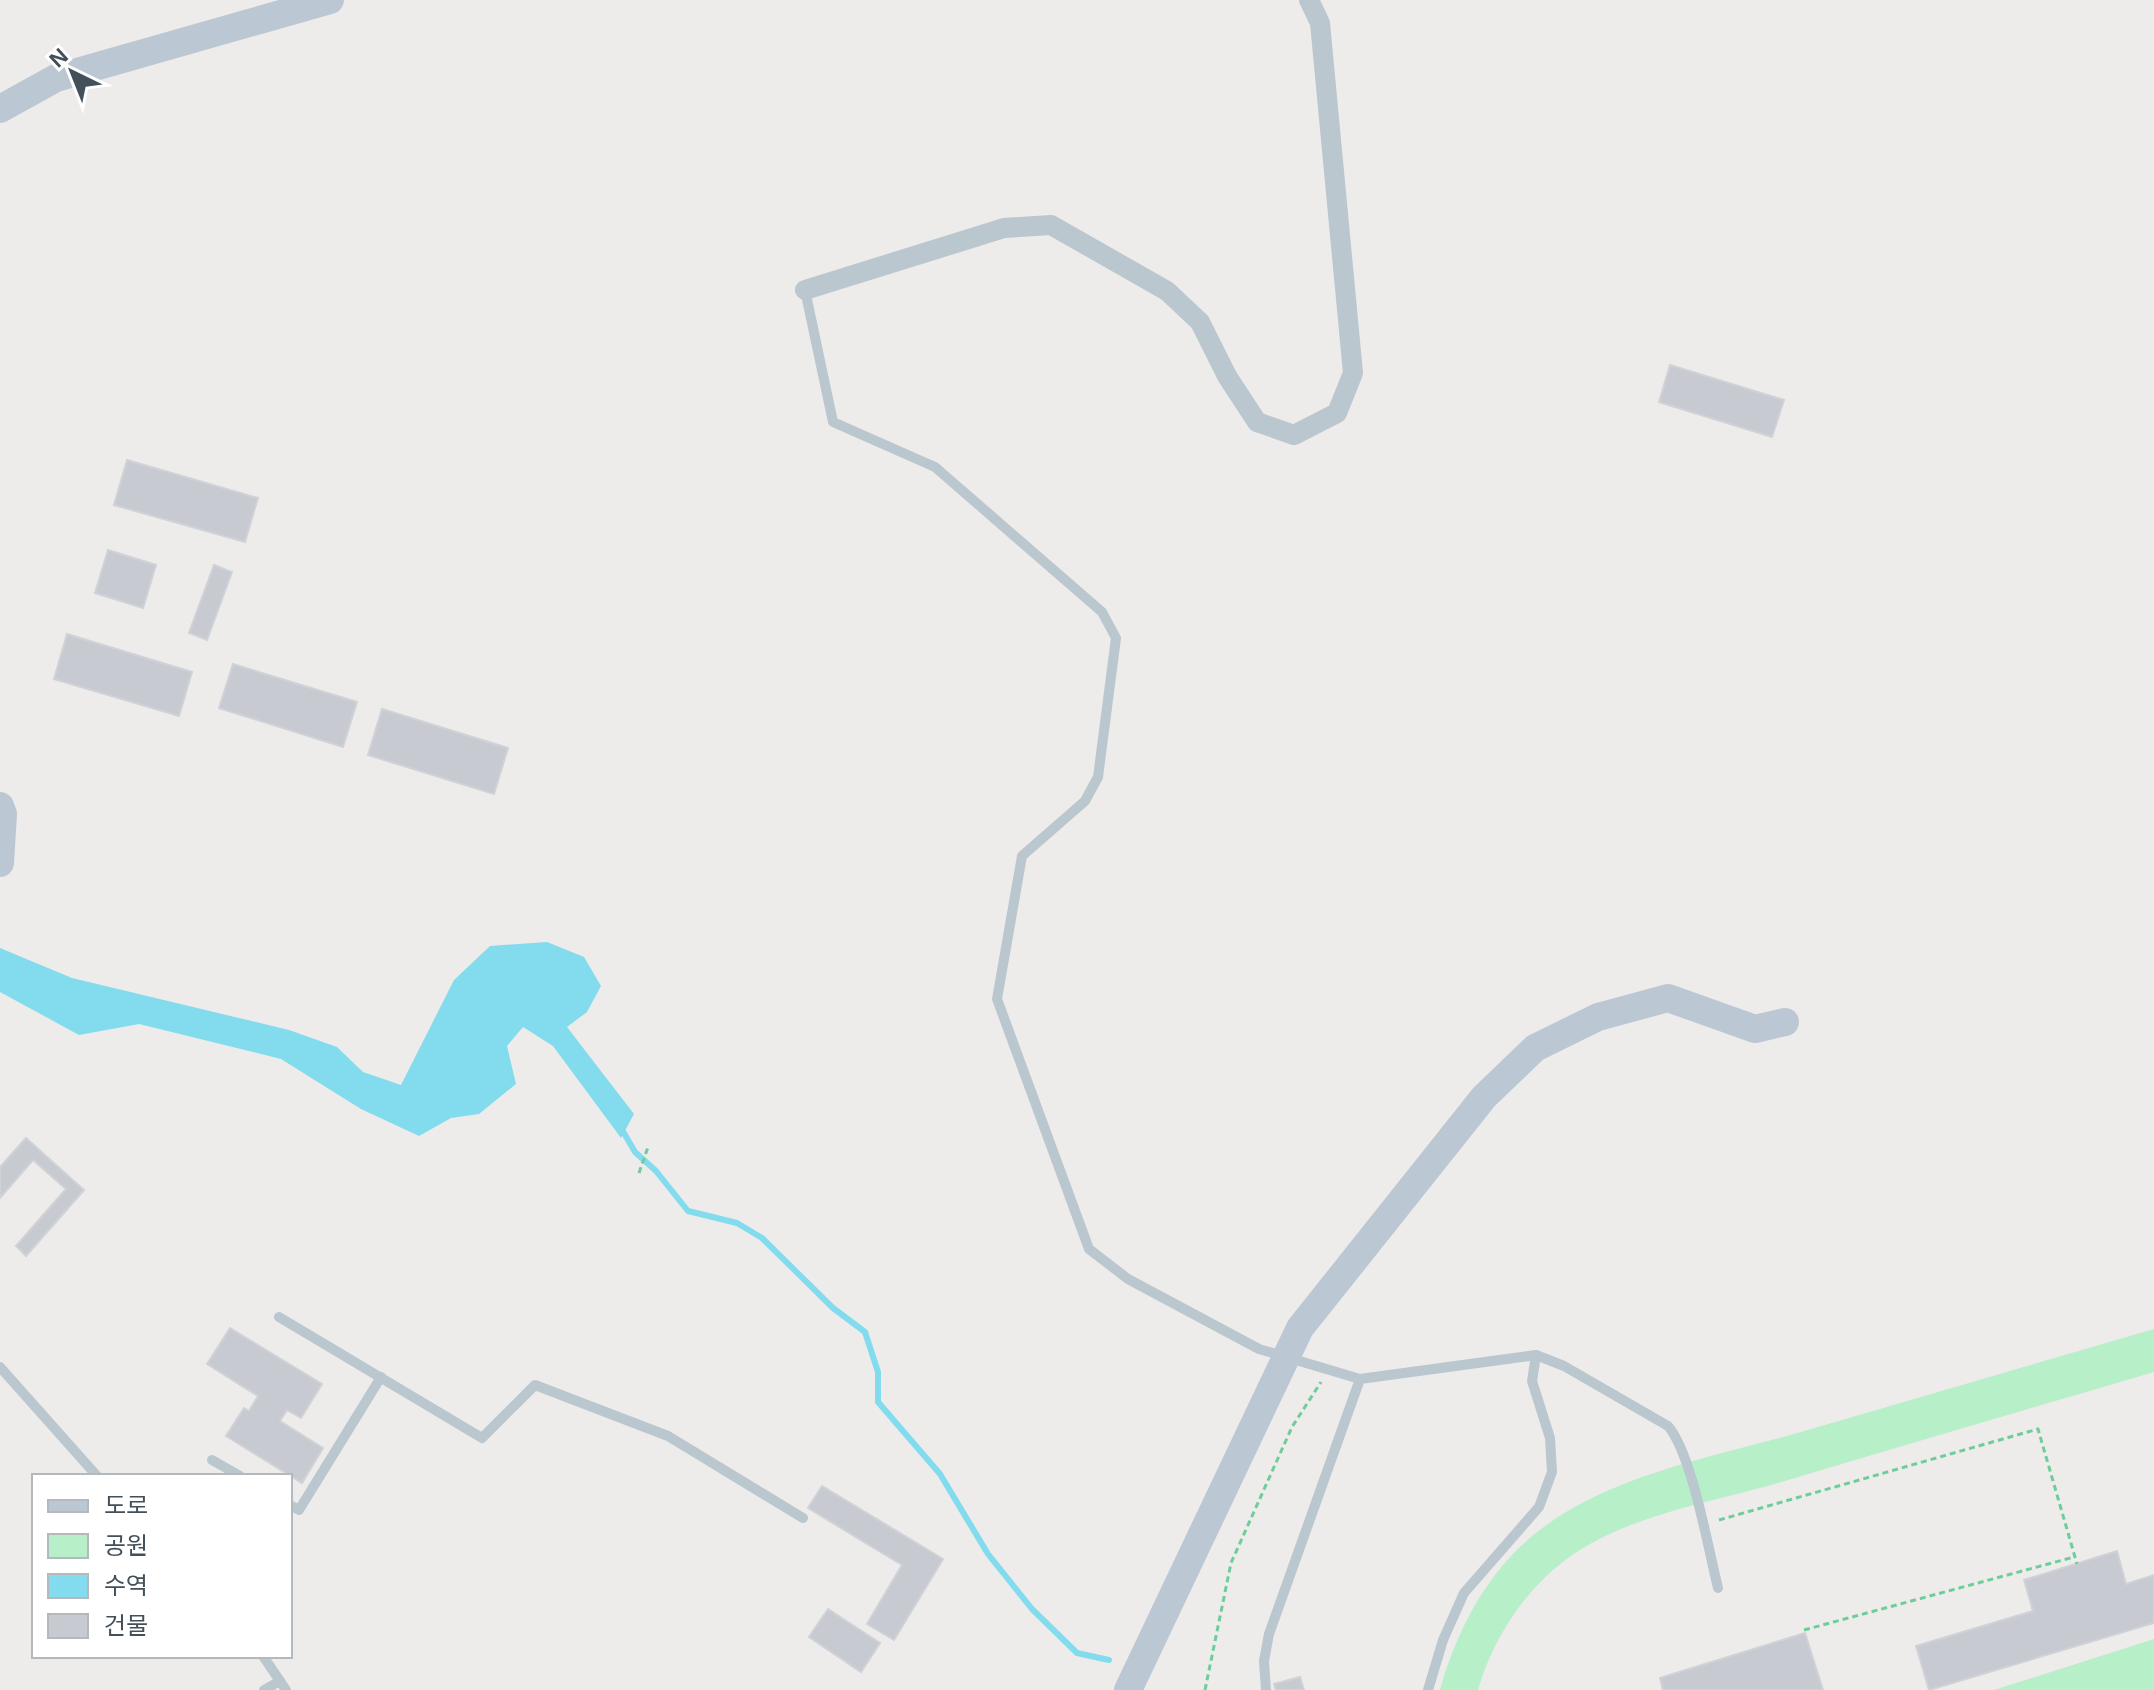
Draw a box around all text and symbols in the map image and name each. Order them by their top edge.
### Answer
north arrow [32,32,112,112]
text: N [44,43,73,72]
legend [32,1474,292,1658]
text: 도로 [104,1492,148,1519]
text: 공원 [104,1532,148,1559]
text: 수역 [104,1572,148,1599]
text: 건물 [104,1612,148,1639]

